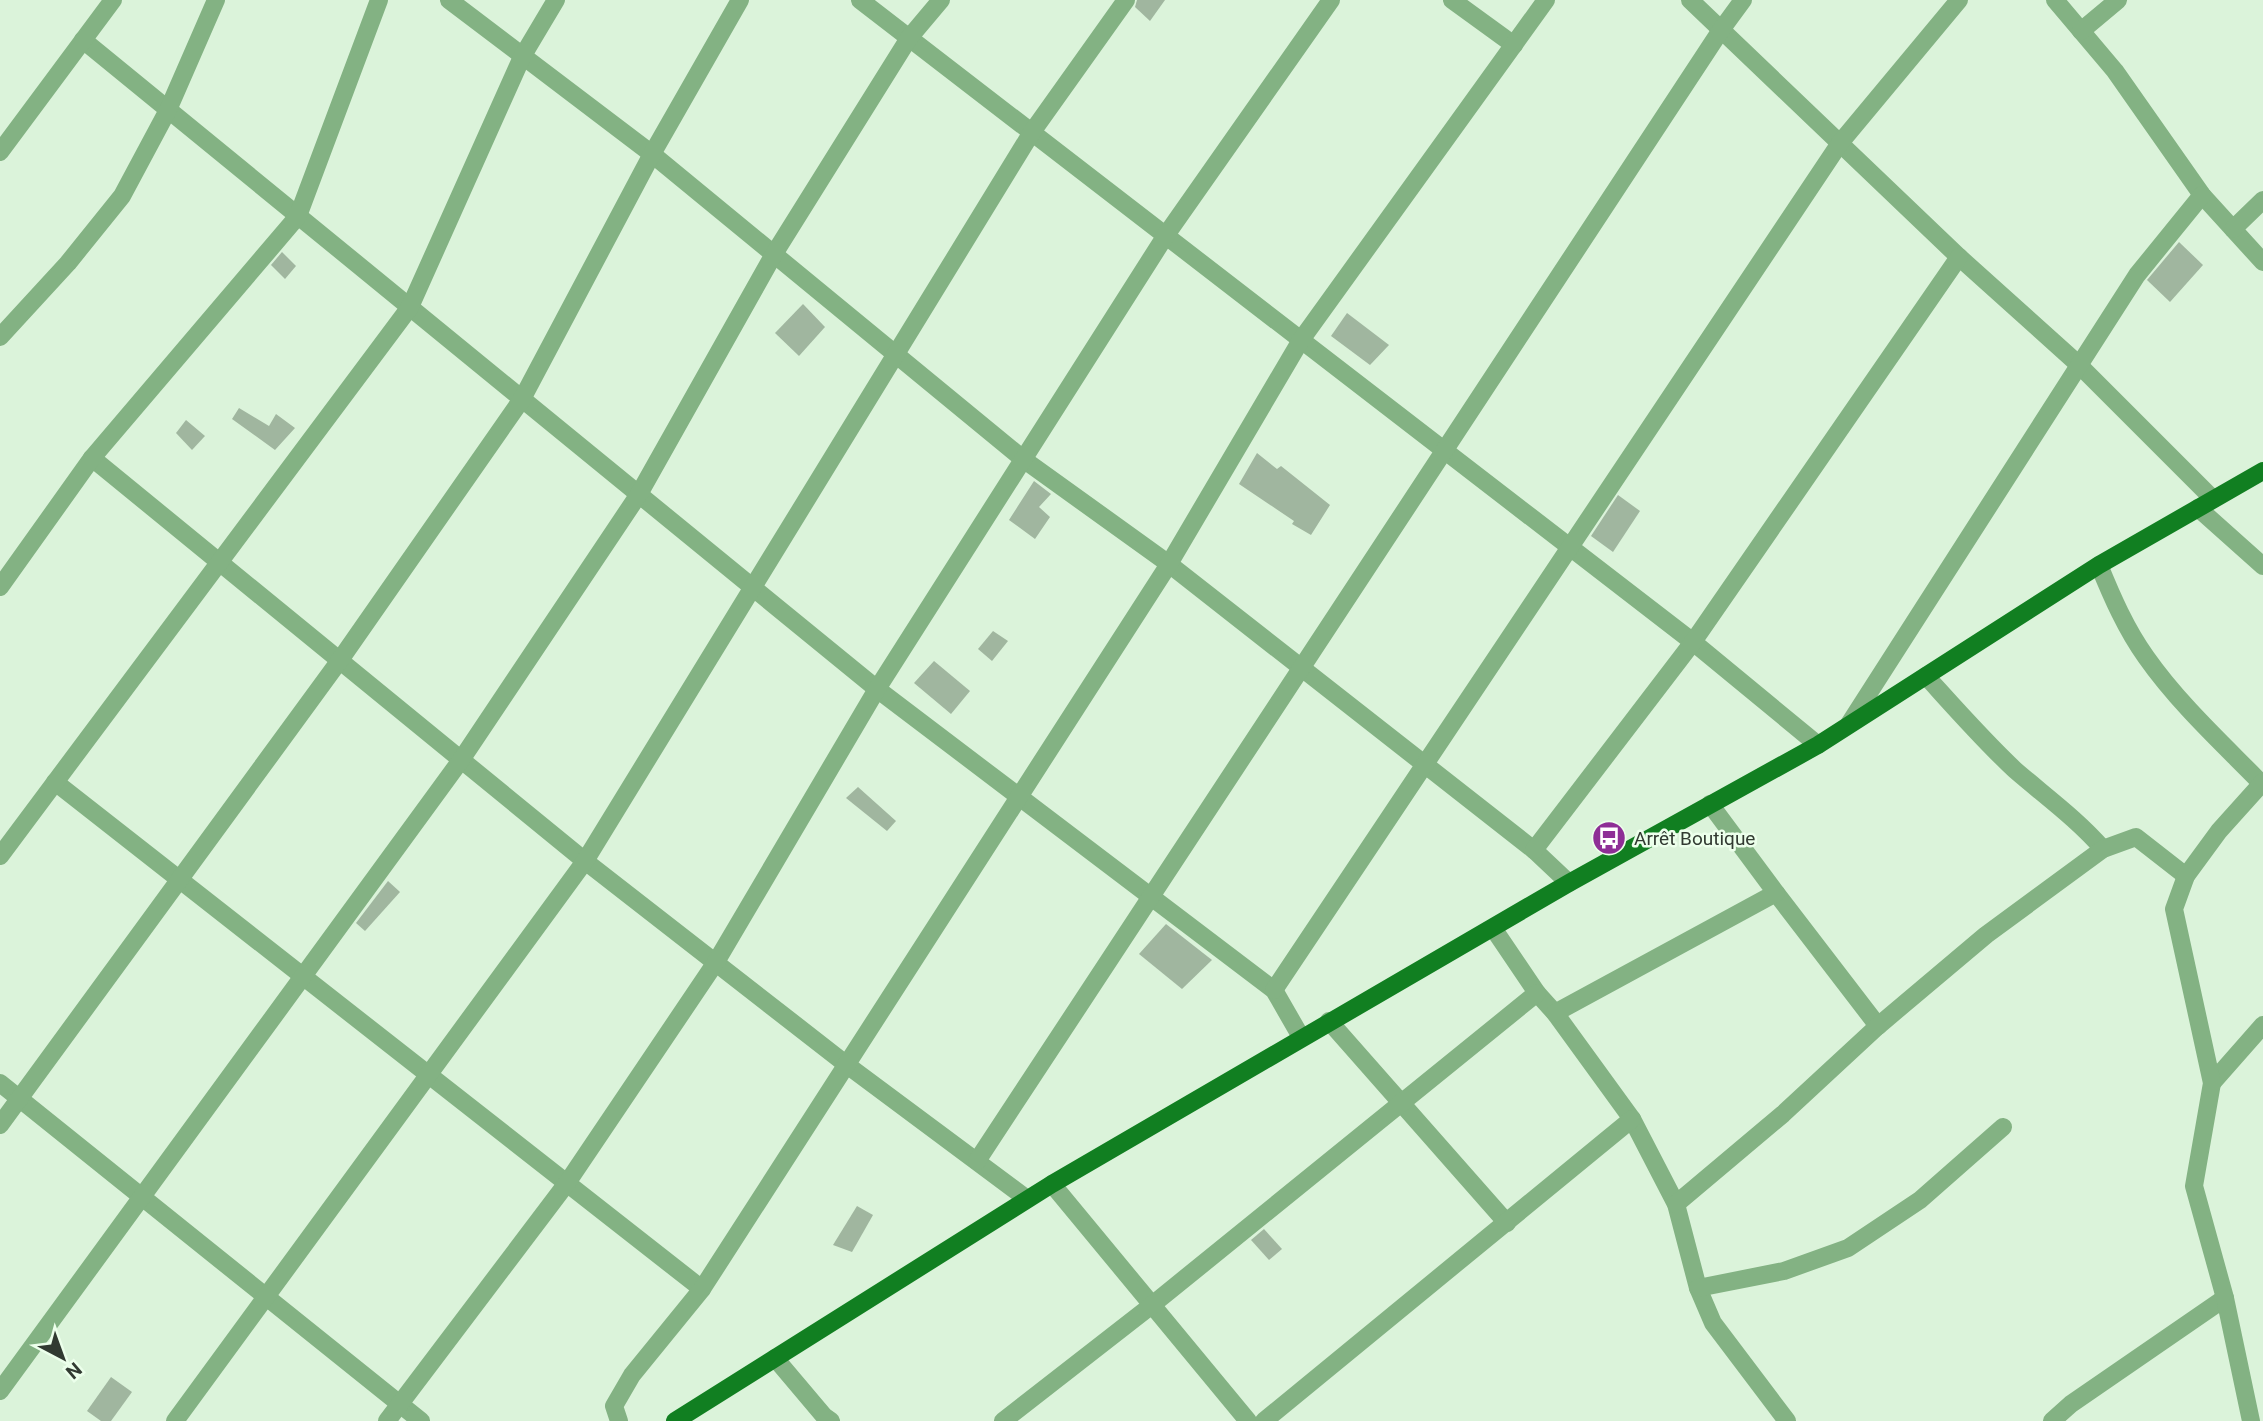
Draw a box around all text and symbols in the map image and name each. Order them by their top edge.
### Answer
bus stop icon: Arrêt Boutique [1590,819,1628,857]
place label: Arrêt Boutique [1634,827,1755,850]
north arrow [28,1323,98,1393]
text: N [61,1357,86,1384]

